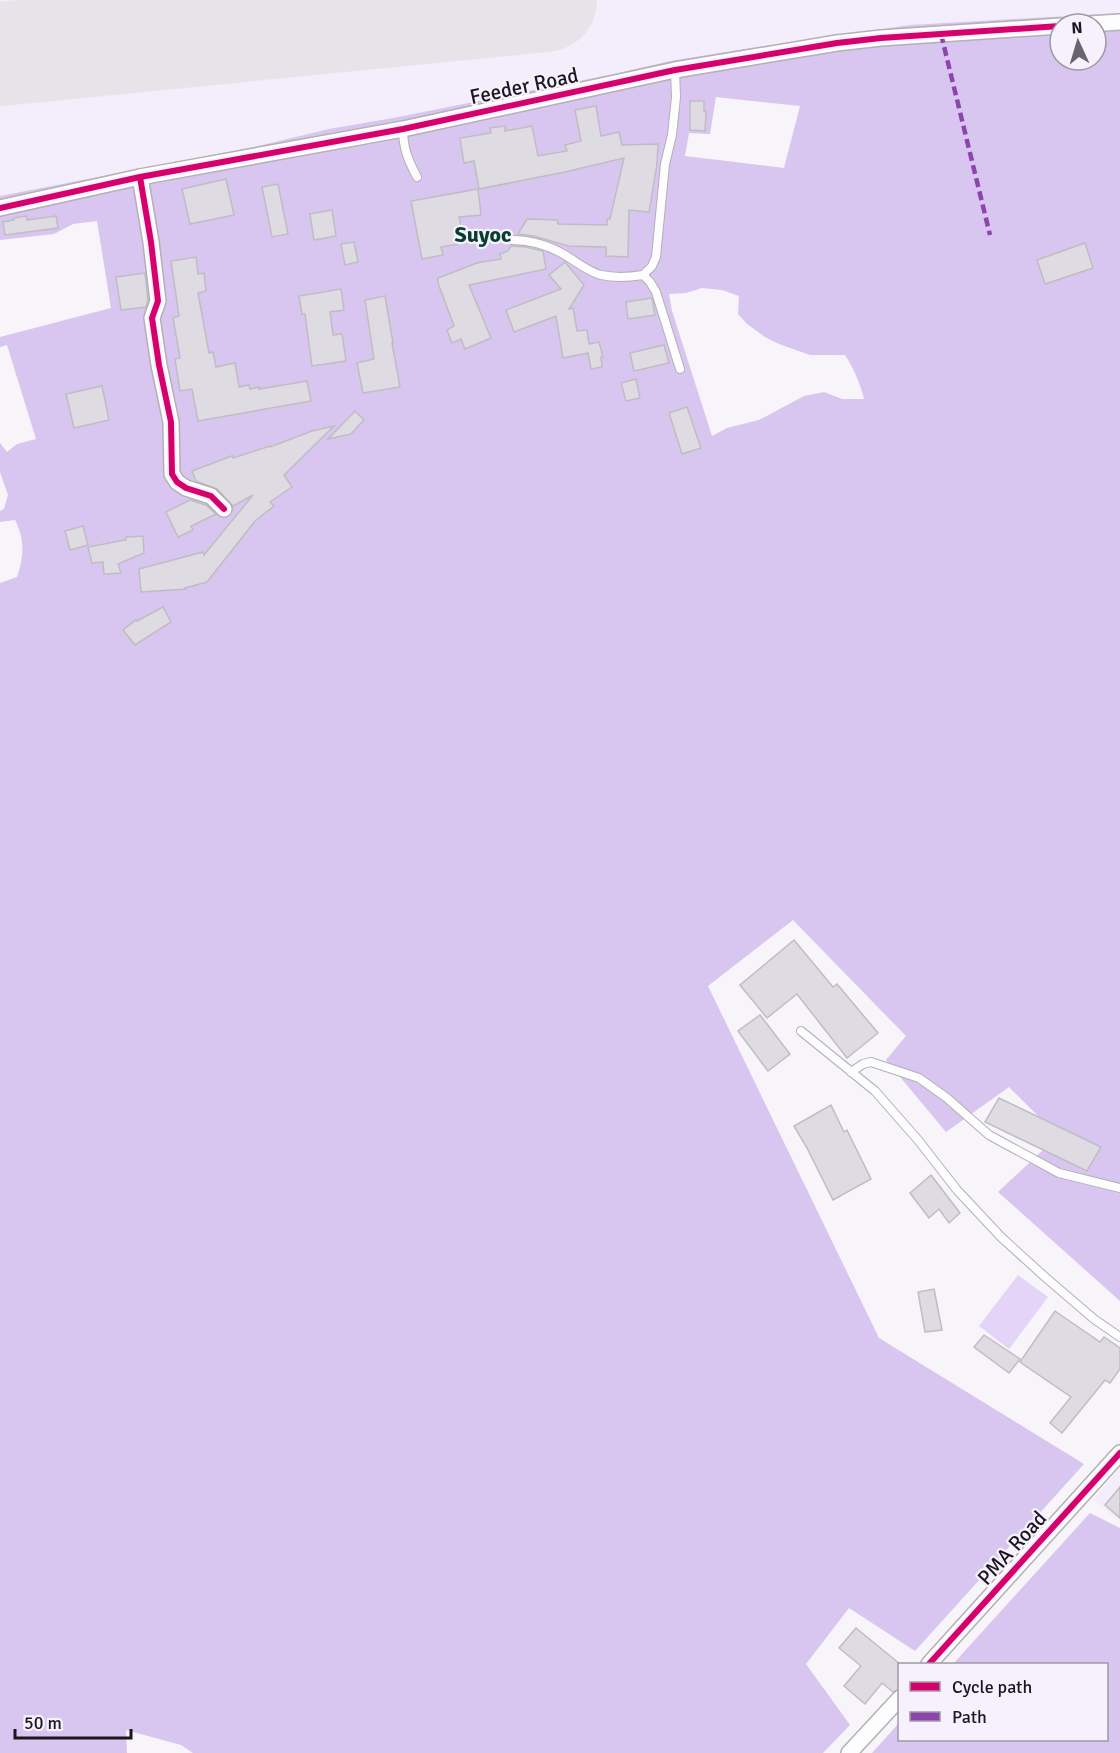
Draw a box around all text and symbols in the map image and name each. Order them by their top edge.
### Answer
north arrow [1048,12,1108,72]
text: N [1071,18,1083,38]
street label: Feeder Road [467,62,581,110]
district label: Suyoc [455,221,511,248]
street label: PMA Road [972,1506,1052,1590]
legend [898,1663,1108,1741]
text: Cycle path [952,1676,1032,1698]
scale bar [15,1702,130,1740]
text: Path [952,1706,987,1728]
text: 50 m [24,1712,62,1734]

